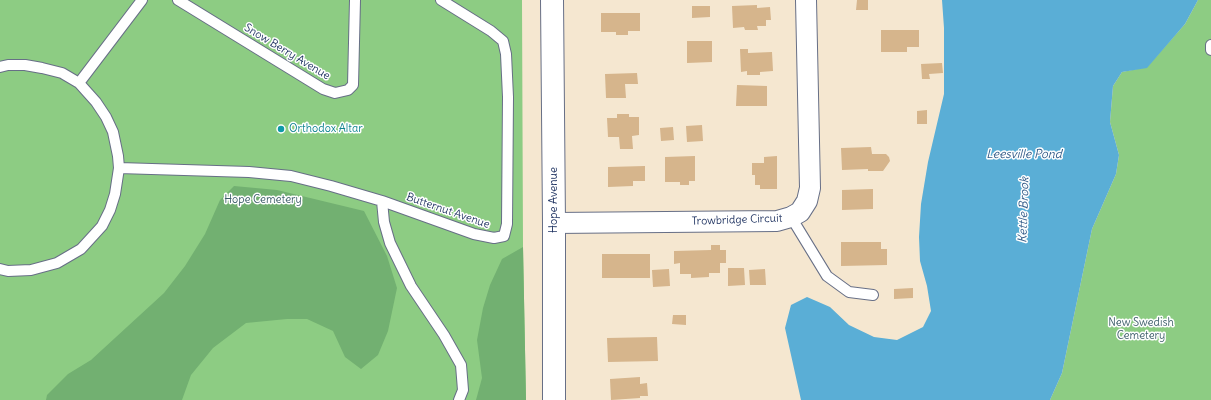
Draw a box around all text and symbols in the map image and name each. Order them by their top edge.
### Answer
street label: Snow Berry Avenue [242,21,332,83]
place label: Orthodox Altar [289,122,363,136]
marker: Orthodox Altar [276,124,286,134]
water label: Leesville Pond [986,148,1062,162]
street label: Hope Avenue [547,167,561,233]
water label: Kettle Brook [1016,177,1032,243]
street label: Butternut Avenue [405,191,491,231]
park label: Hope Cemetery [224,193,302,207]
street label: Trowbridge Circuit [691,212,783,228]
park label: New Swedish Cemetery [1108,316,1174,342]

